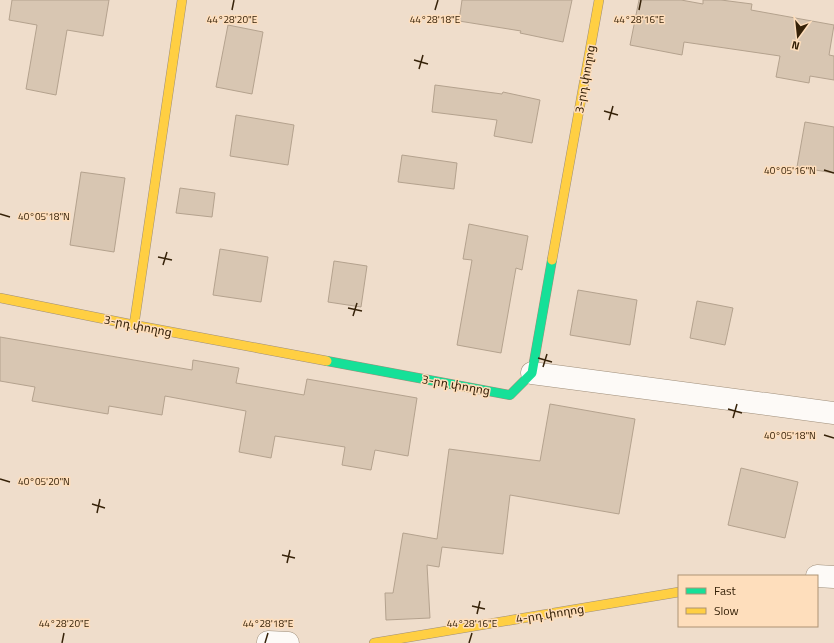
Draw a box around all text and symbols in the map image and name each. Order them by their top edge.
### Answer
text: 44°28'20"E [207,12,258,27]
text: 44°28'18"E [410,12,461,27]
text: 44°28'16"E [614,12,665,27]
north arrow [778,16,818,56]
text: N [790,37,801,54]
street label: 3-րդ փողոց [569,43,600,115]
text: 40°05'16"N [764,163,816,178]
text: 40°05'18"N [18,209,70,224]
street label: 3-րդ փողոց [102,310,174,341]
street label: 3-րդ փողոց [420,369,492,400]
text: 40°05'18"N [764,428,816,443]
text: 40°05'20"N [18,474,70,489]
legend [678,575,818,627]
text: Fast [714,581,737,600]
street label: 4-րդ փողոց [514,599,586,628]
text: Slow [714,601,739,620]
text: 44°28'20"E [39,616,90,631]
text: 44°28'18"E [243,616,294,631]
text: 44°28'16"E [447,616,498,631]

